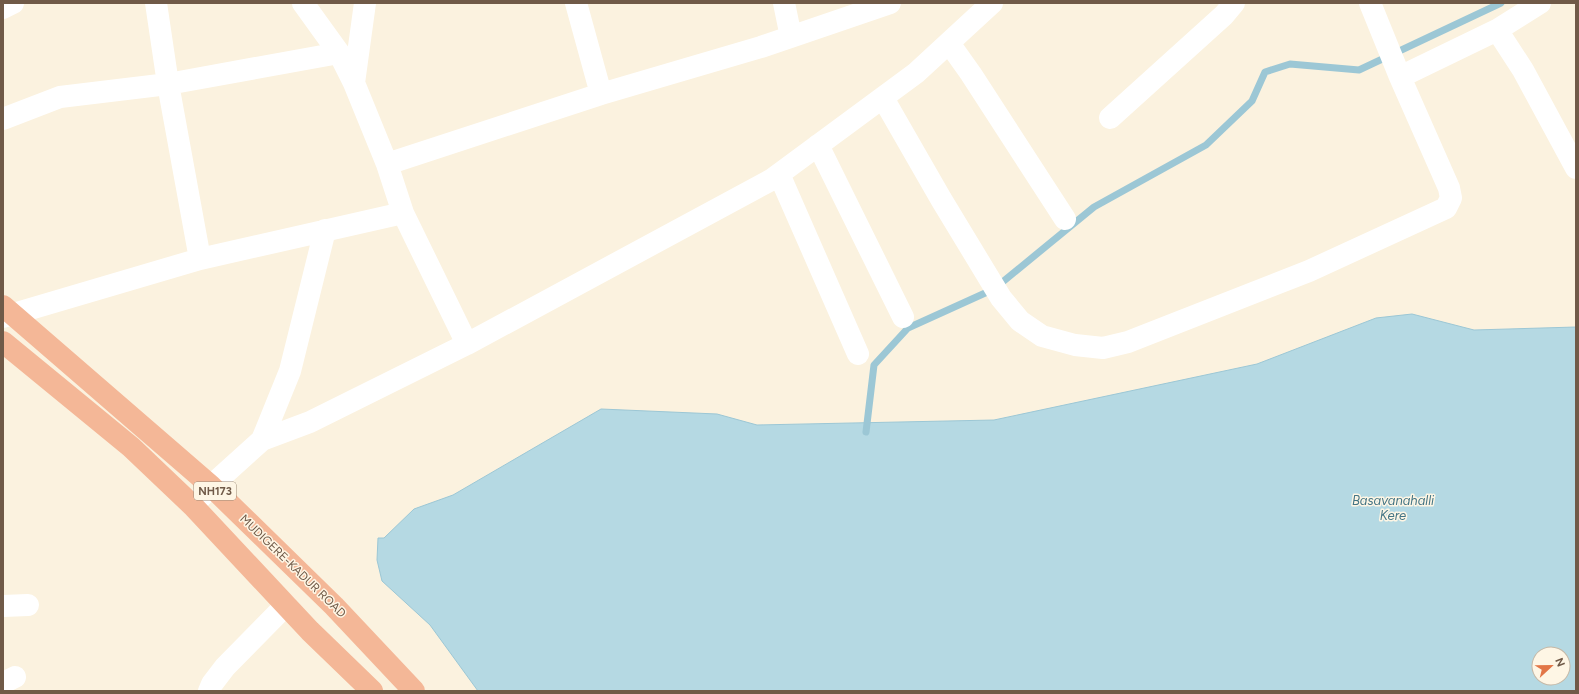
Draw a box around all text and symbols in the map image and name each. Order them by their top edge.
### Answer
road number: NH173 [194,482,236,500]
water label: Basavanahalli Kere [1352,493,1435,523]
street label: MUDIGERE-KADUR ROAD [237,512,349,620]
north arrow [1531,646,1571,686]
text: N [1552,656,1567,669]

